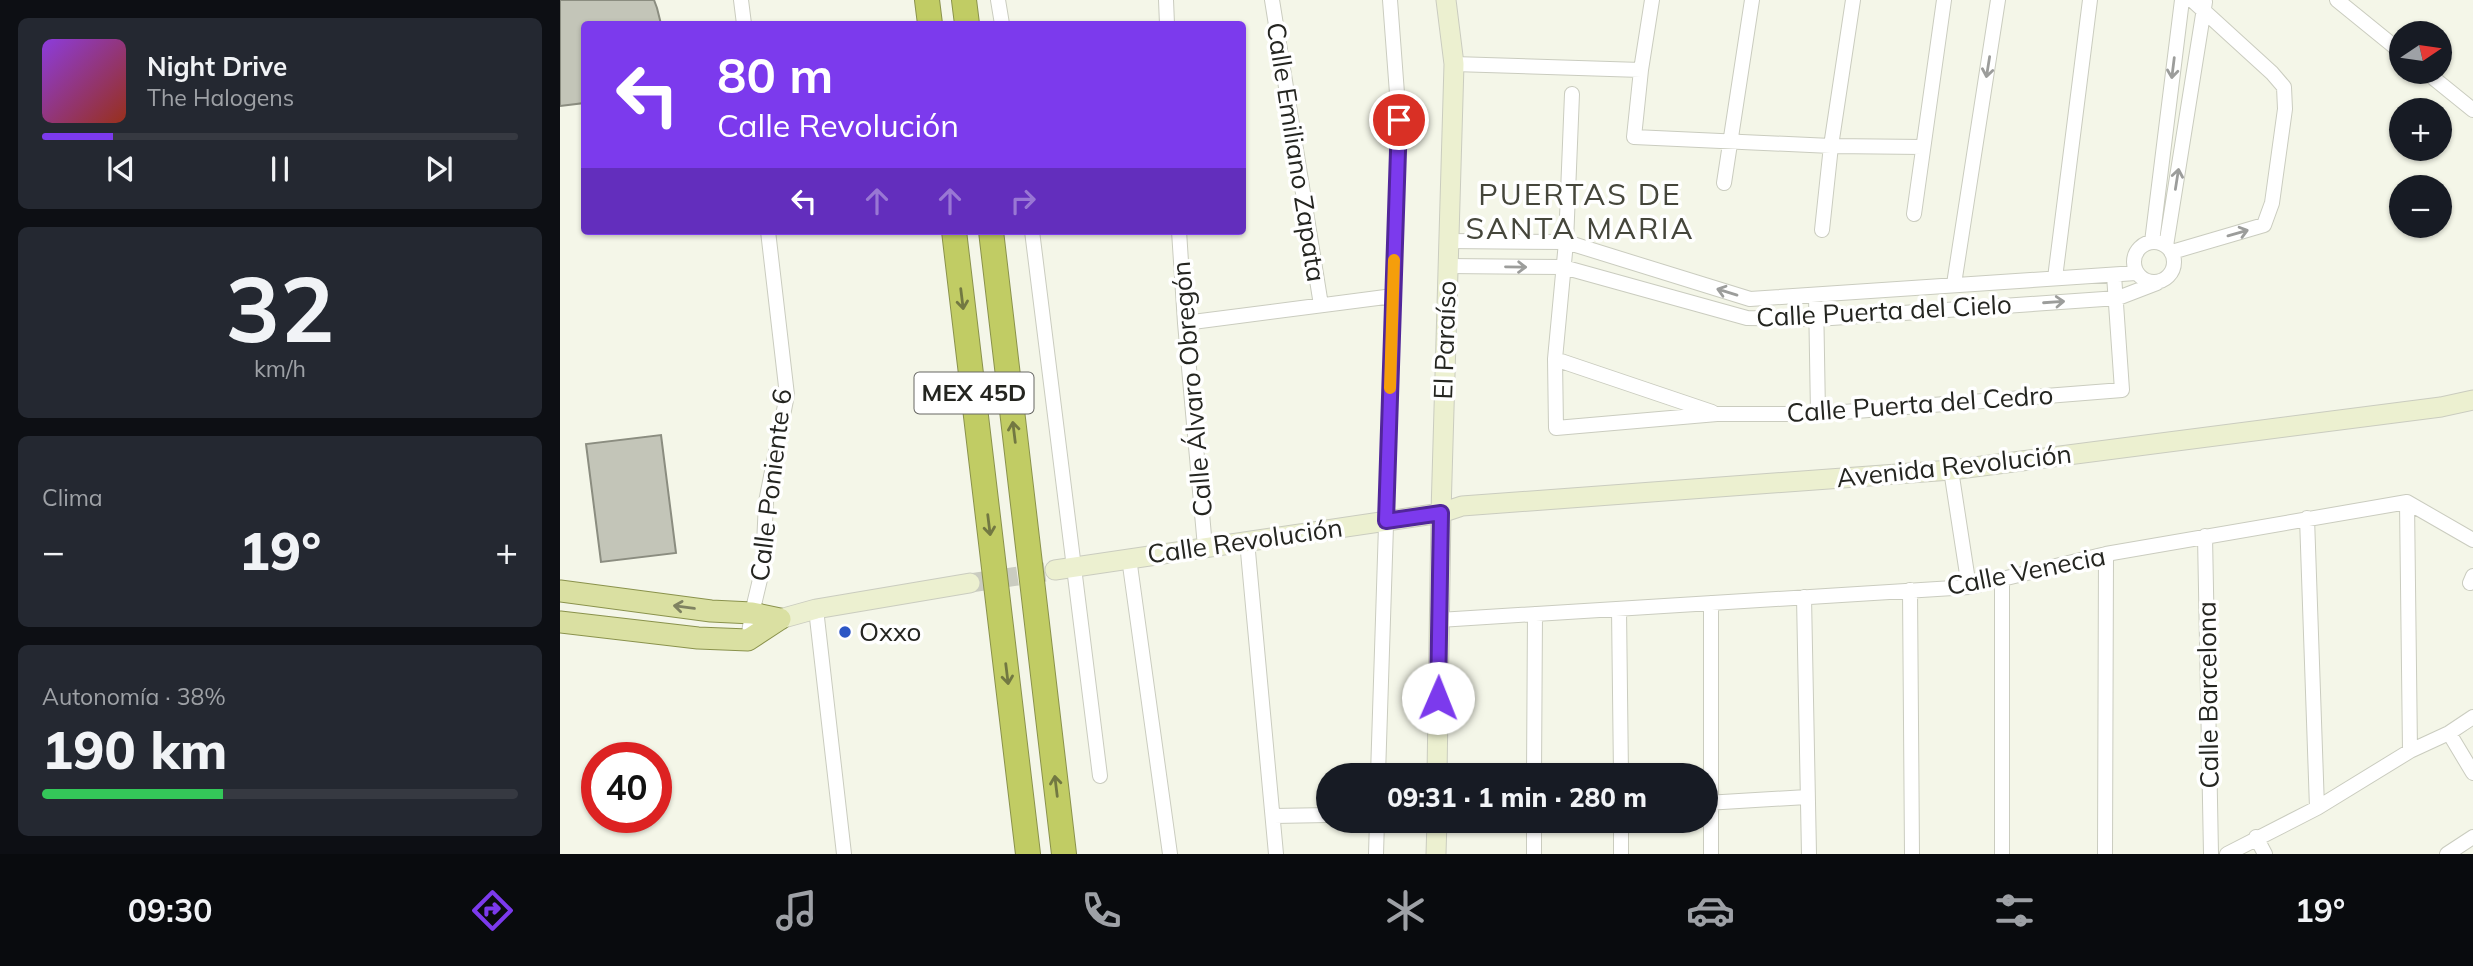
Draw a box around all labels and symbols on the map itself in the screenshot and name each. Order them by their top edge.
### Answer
street label: Calle Emiliano Zapata [1260,20,1333,284]
north arrow [2389,21,2452,84]
one-way arrow [1981,56,1994,78]
one-way arrow [2167,56,2180,79]
pin [1369,90,1429,150]
one-way arrow [2171,168,2184,190]
district label: PUERTAS DE SANTA MARIA [1465,175,1695,247]
one-way arrow [2226,225,2248,238]
street label: Calle Álvaro Obregón [1164,260,1219,518]
one-way arrow [1504,260,1527,273]
street label: El Paraíso [1426,280,1463,400]
one-way arrow [1716,285,1738,298]
one-way arrow [956,287,969,310]
street label: Calle Puerta del Cielo [1755,287,2012,334]
one-way arrow [2042,295,2065,308]
road number: MEX 45D [914,372,1034,414]
street label: Calle Puerta del Cedro [1786,378,2054,429]
street label: Calle Poniente 6 [742,387,799,583]
one-way arrow [1008,421,1021,444]
street label: Avenida Revolución [1835,437,2073,494]
street label: Calle Revolución [1145,510,1345,571]
one-way arrow [983,513,996,536]
street label: Calle Venecia [1944,539,2108,602]
one-way arrow [673,600,696,613]
street label: Calle Barcelona [2189,601,2226,789]
place label: Oxxo [859,615,921,648]
marker: Oxxo [837,624,853,640]
position arrow [1401,661,1475,735]
one-way arrow [1000,662,1013,684]
speed limit sign: 40 [581,742,672,833]
one-way arrow [1050,775,1063,798]

